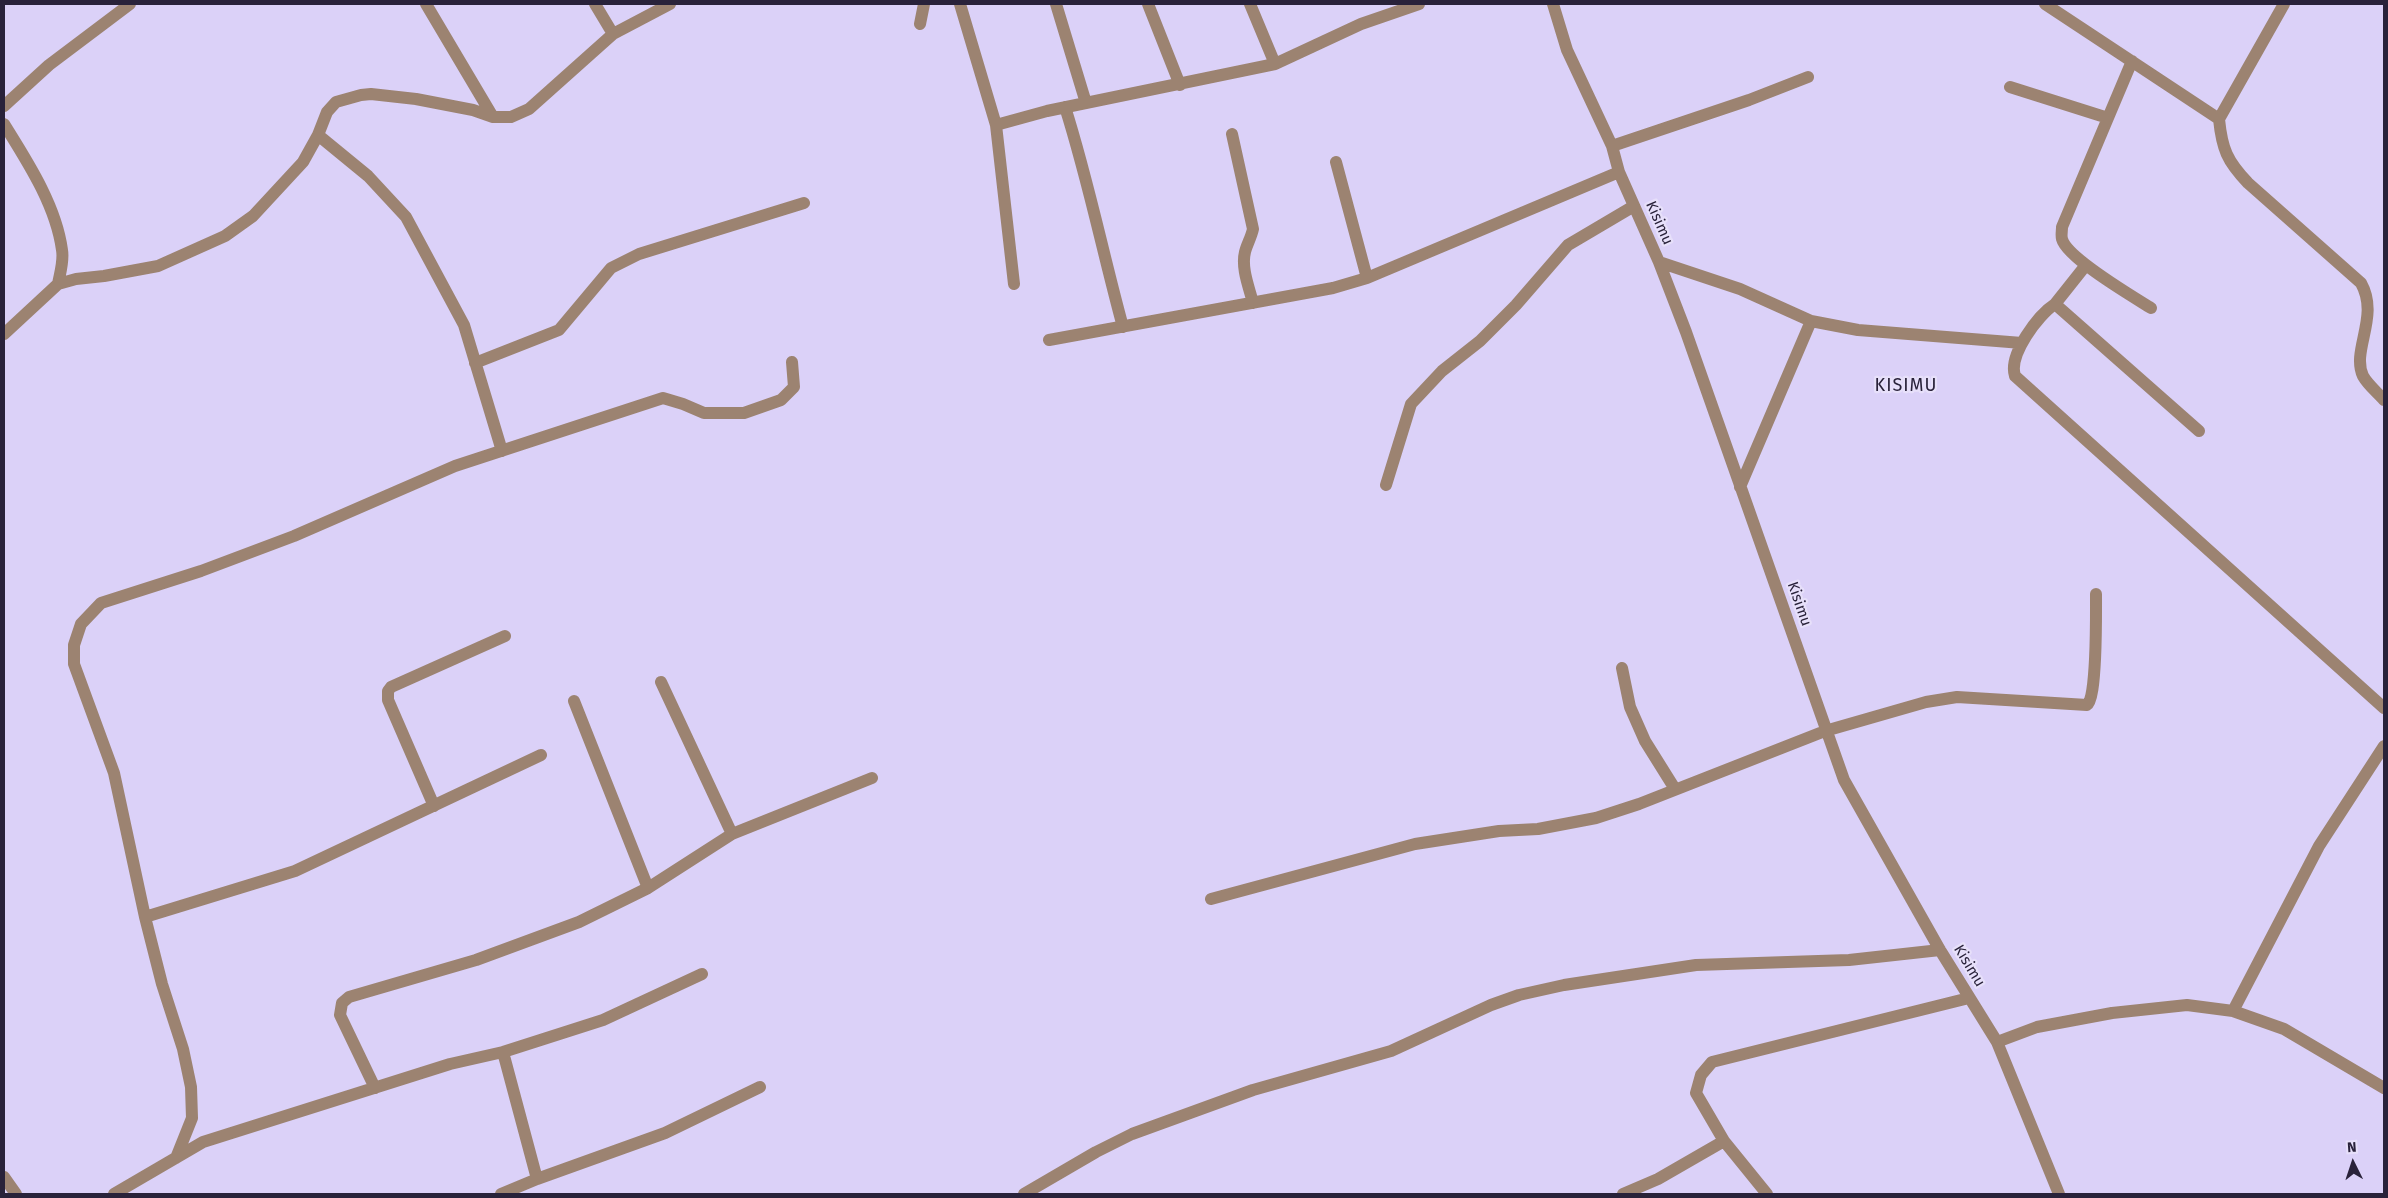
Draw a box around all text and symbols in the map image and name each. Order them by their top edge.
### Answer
street label: Kisimu [1641,198,1677,248]
district label: KISIMU [1874,375,1938,397]
street label: Kisimu [1783,579,1815,629]
street label: Kisimu [1949,942,1989,990]
north arrow [2328,1138,2378,1188]
text: N [2347,1139,2357,1156]

